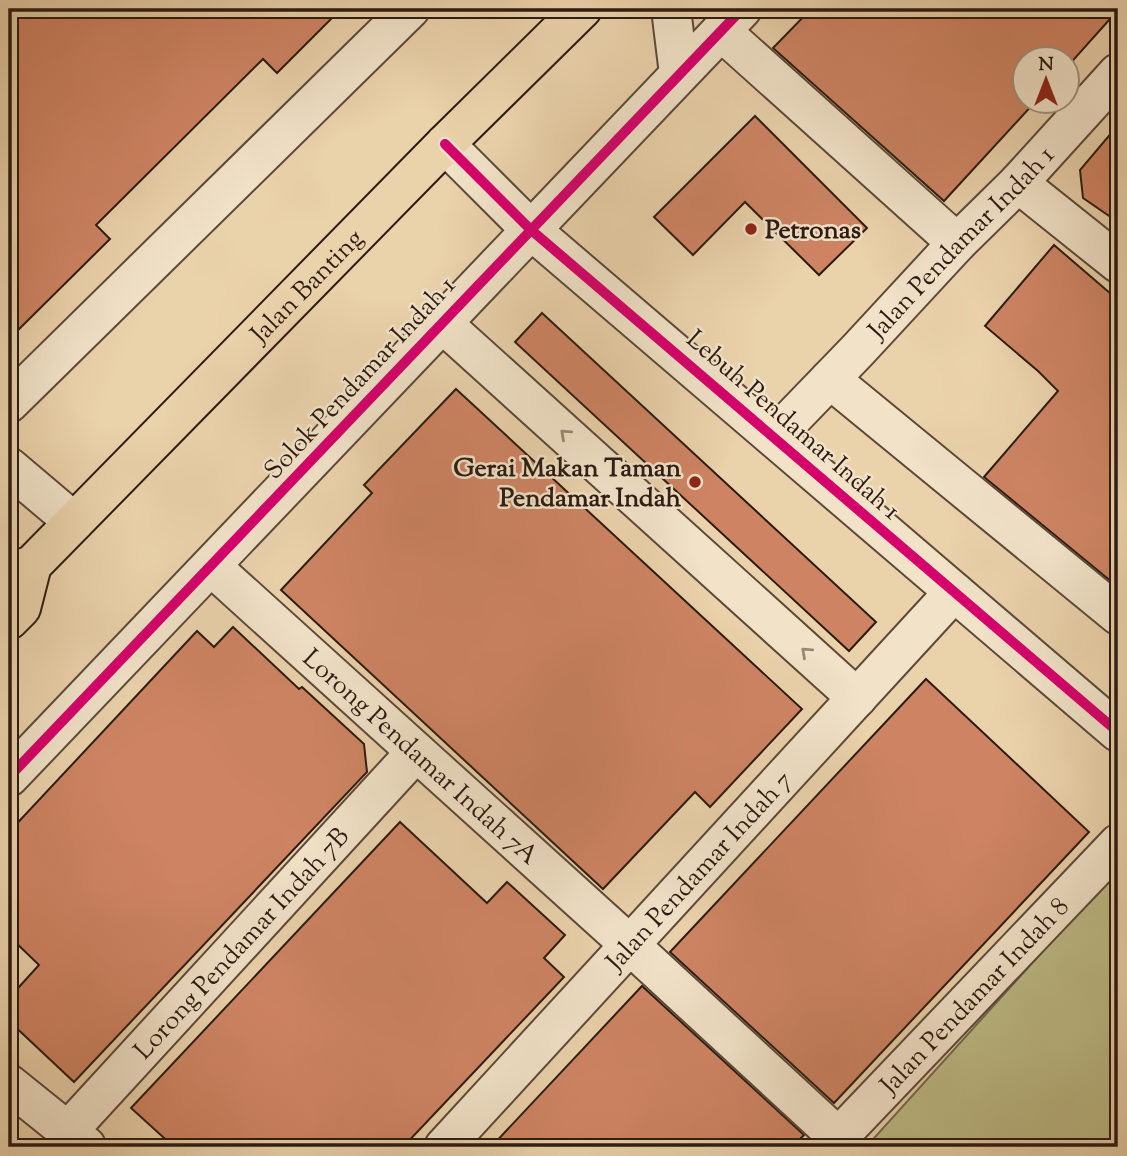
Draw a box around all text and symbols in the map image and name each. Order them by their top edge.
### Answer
north arrow [1012,46,1082,116]
text: N [1038,52,1054,79]
street label: Jalan Pendamar Indah 1 [859,138,1064,350]
place label: Petronas [765,213,861,250]
marker: Petronas [743,221,759,237]
street label: Jalan Banting [242,222,373,354]
street label: Solok Pendamar Indah 1 [257,269,465,489]
street label: Lebuh Pendamar Indah 1 [677,322,908,530]
one-way arrow [560,430,573,442]
place label: Gerai Makan Taman Pendamar Indah [453,451,682,518]
marker: Gerai Makan Taman Pendamar Indah [687,474,703,490]
street label: Lorong Pendamar Indah 7A [293,641,546,875]
one-way arrow [801,648,814,660]
street label: Jalan Pendamar Indah 7 [597,764,802,981]
street label: Lorong Pendamar Indah 7B [126,820,359,1069]
street label: Jalan Pendamar Indah 8 [871,890,1079,1105]

